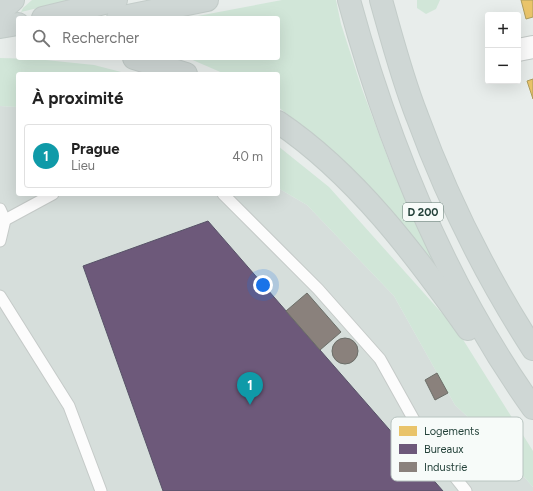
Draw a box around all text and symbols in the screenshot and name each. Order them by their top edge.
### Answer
map controls [485,12,521,84]
button: + [485,12,521,48]
search box [16,16,280,60]
icon: search [30,27,52,49]
text: Rechercher [62,29,139,47]
button: − [485,48,521,84]
text: À proximité [32,88,123,108]
text: Prague [71,140,120,158]
text: 1 [43,149,49,164]
text: 40 m [232,149,263,164]
text: Lieu [71,158,95,173]
road number: D 200 [403,203,443,221]
your location [253,275,273,295]
pin: 1 [237,372,263,405]
legend [391,417,523,481]
text: Logements [424,425,479,438]
text: Bureaux [424,443,464,456]
text: Industrie [424,461,467,474]

